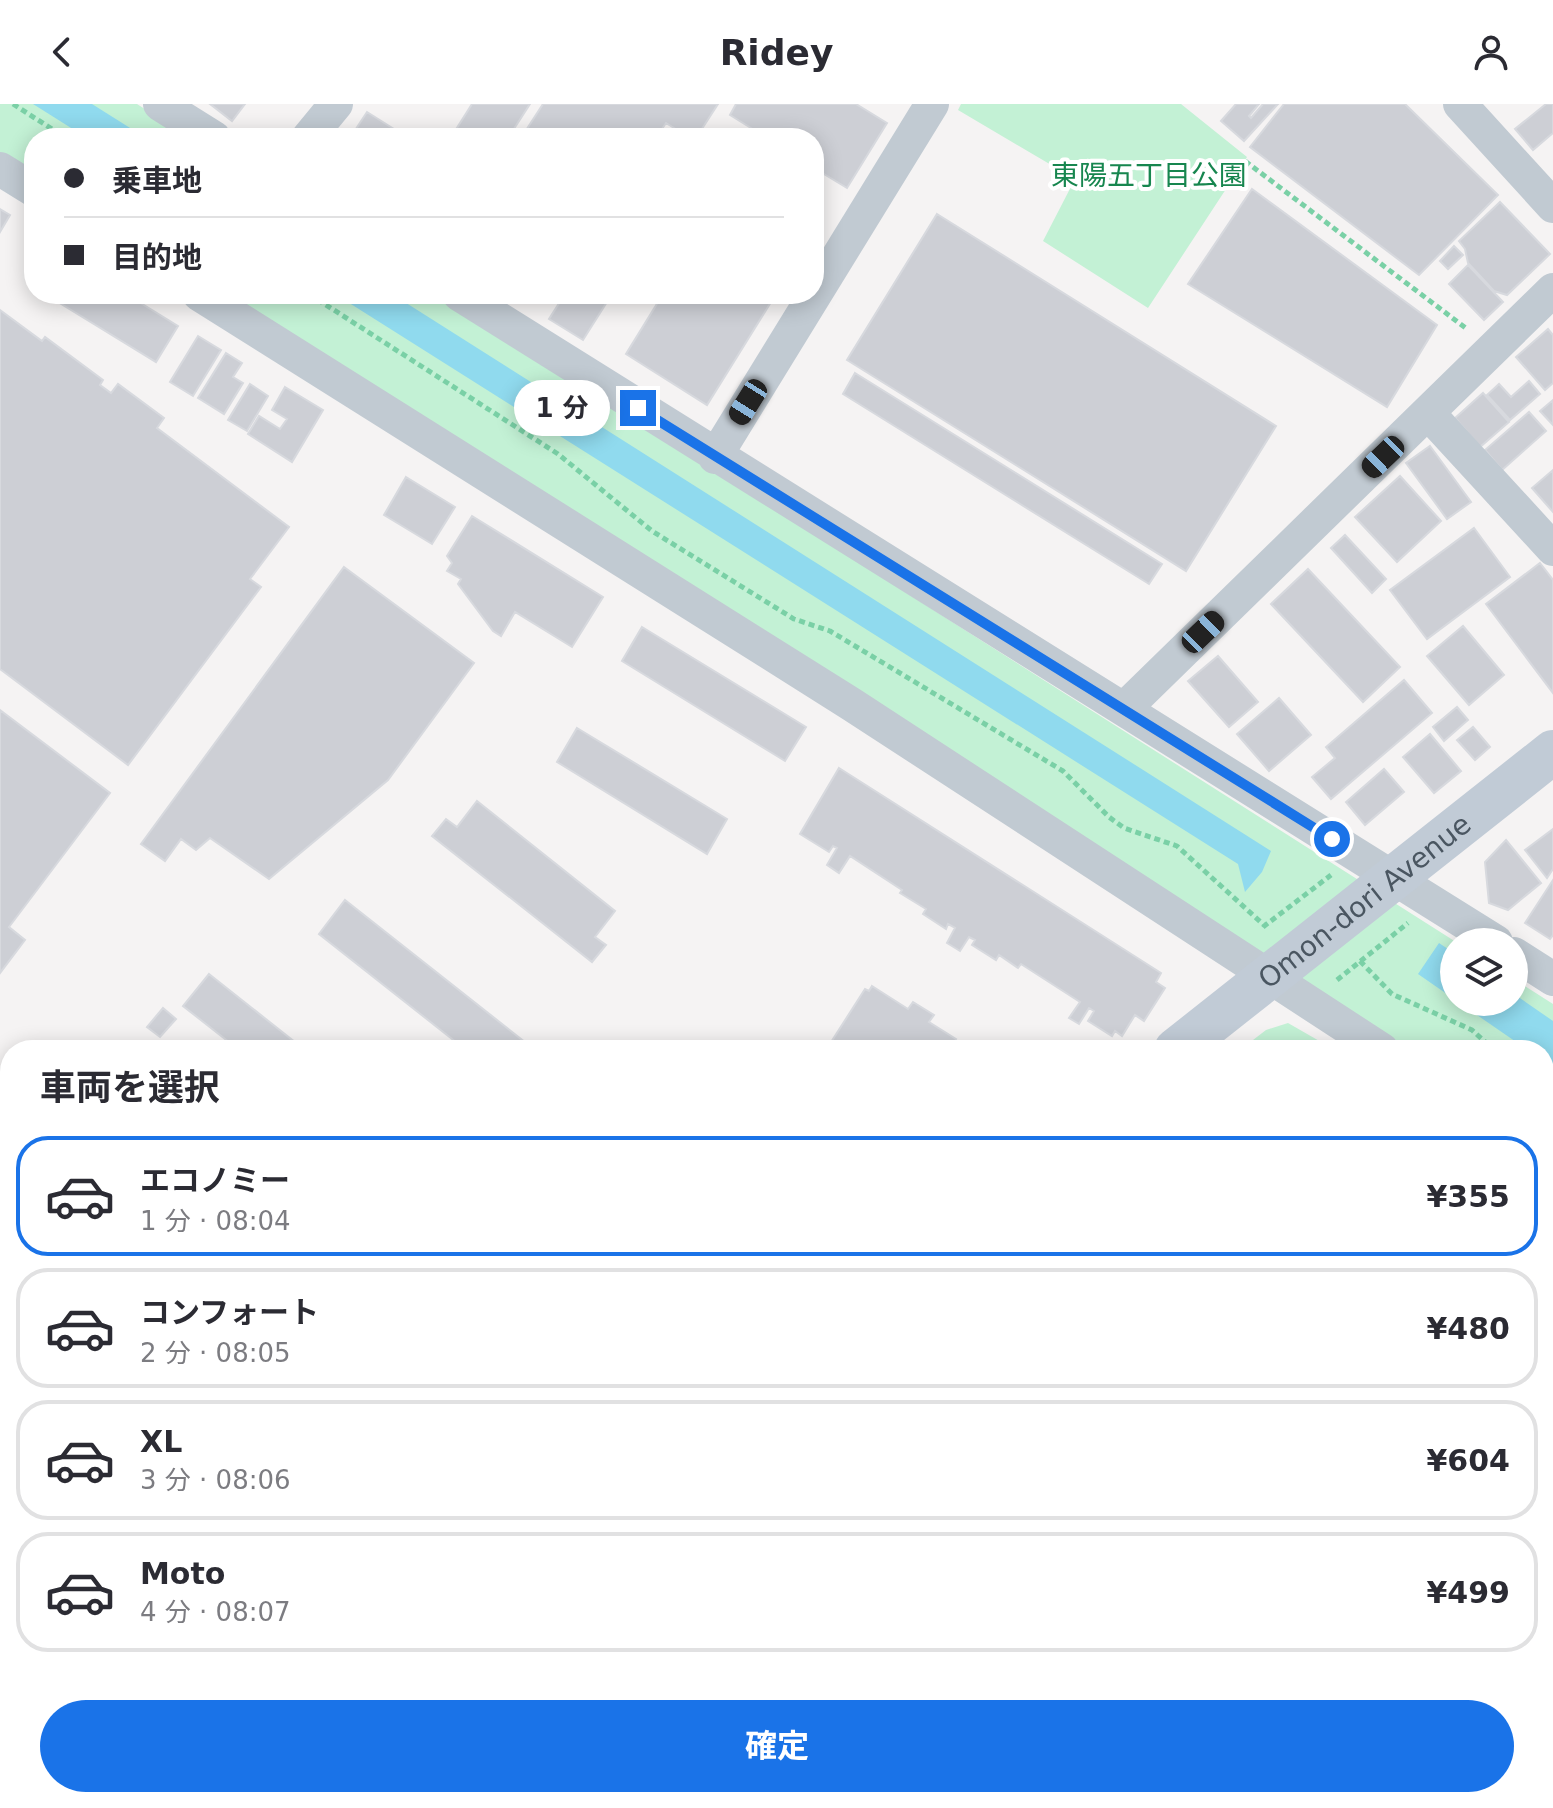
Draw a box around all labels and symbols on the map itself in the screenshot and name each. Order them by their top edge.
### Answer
park label: 東陽五丁目公園 [1051,159,1247,192]
car [725,375,771,429]
callout: 1 分 [514,380,610,436]
route end [620,390,656,426]
car [1357,432,1409,482]
car [1177,607,1229,657]
street label: Omon-dori Avenue [1251,807,1477,995]
route start [1314,821,1350,857]

